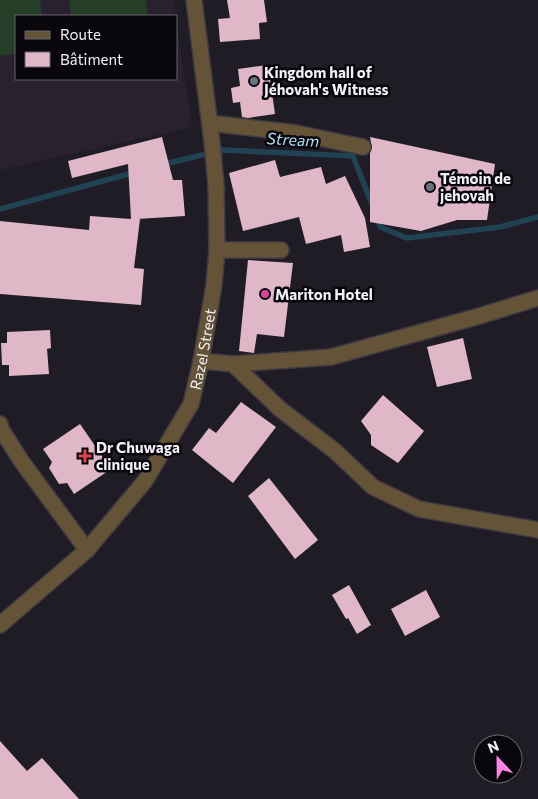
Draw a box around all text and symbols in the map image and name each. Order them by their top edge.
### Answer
legend [15,15,178,80]
text: Route [60,25,101,43]
text: Bâtiment [60,50,123,68]
place label: Kingdom hall of Jéhovah's Witness [264,63,389,98]
marker: Kingdom hall of Jéhovah's Witness [248,75,260,87]
water label: Stream [266,128,320,150]
place label: Témoin de jehovah [439,169,511,204]
marker: Témoin de jehovah [424,181,436,193]
place label: Mariton Hotel [275,285,373,303]
marker: Mariton Hotel [259,288,271,300]
street label: Razel Street [186,307,219,391]
place label: Dr Chuwaga clinique [96,438,180,473]
marker: Dr Chuwaga clinique [78,449,92,463]
north arrow [473,734,523,784]
text: N [485,737,501,756]

